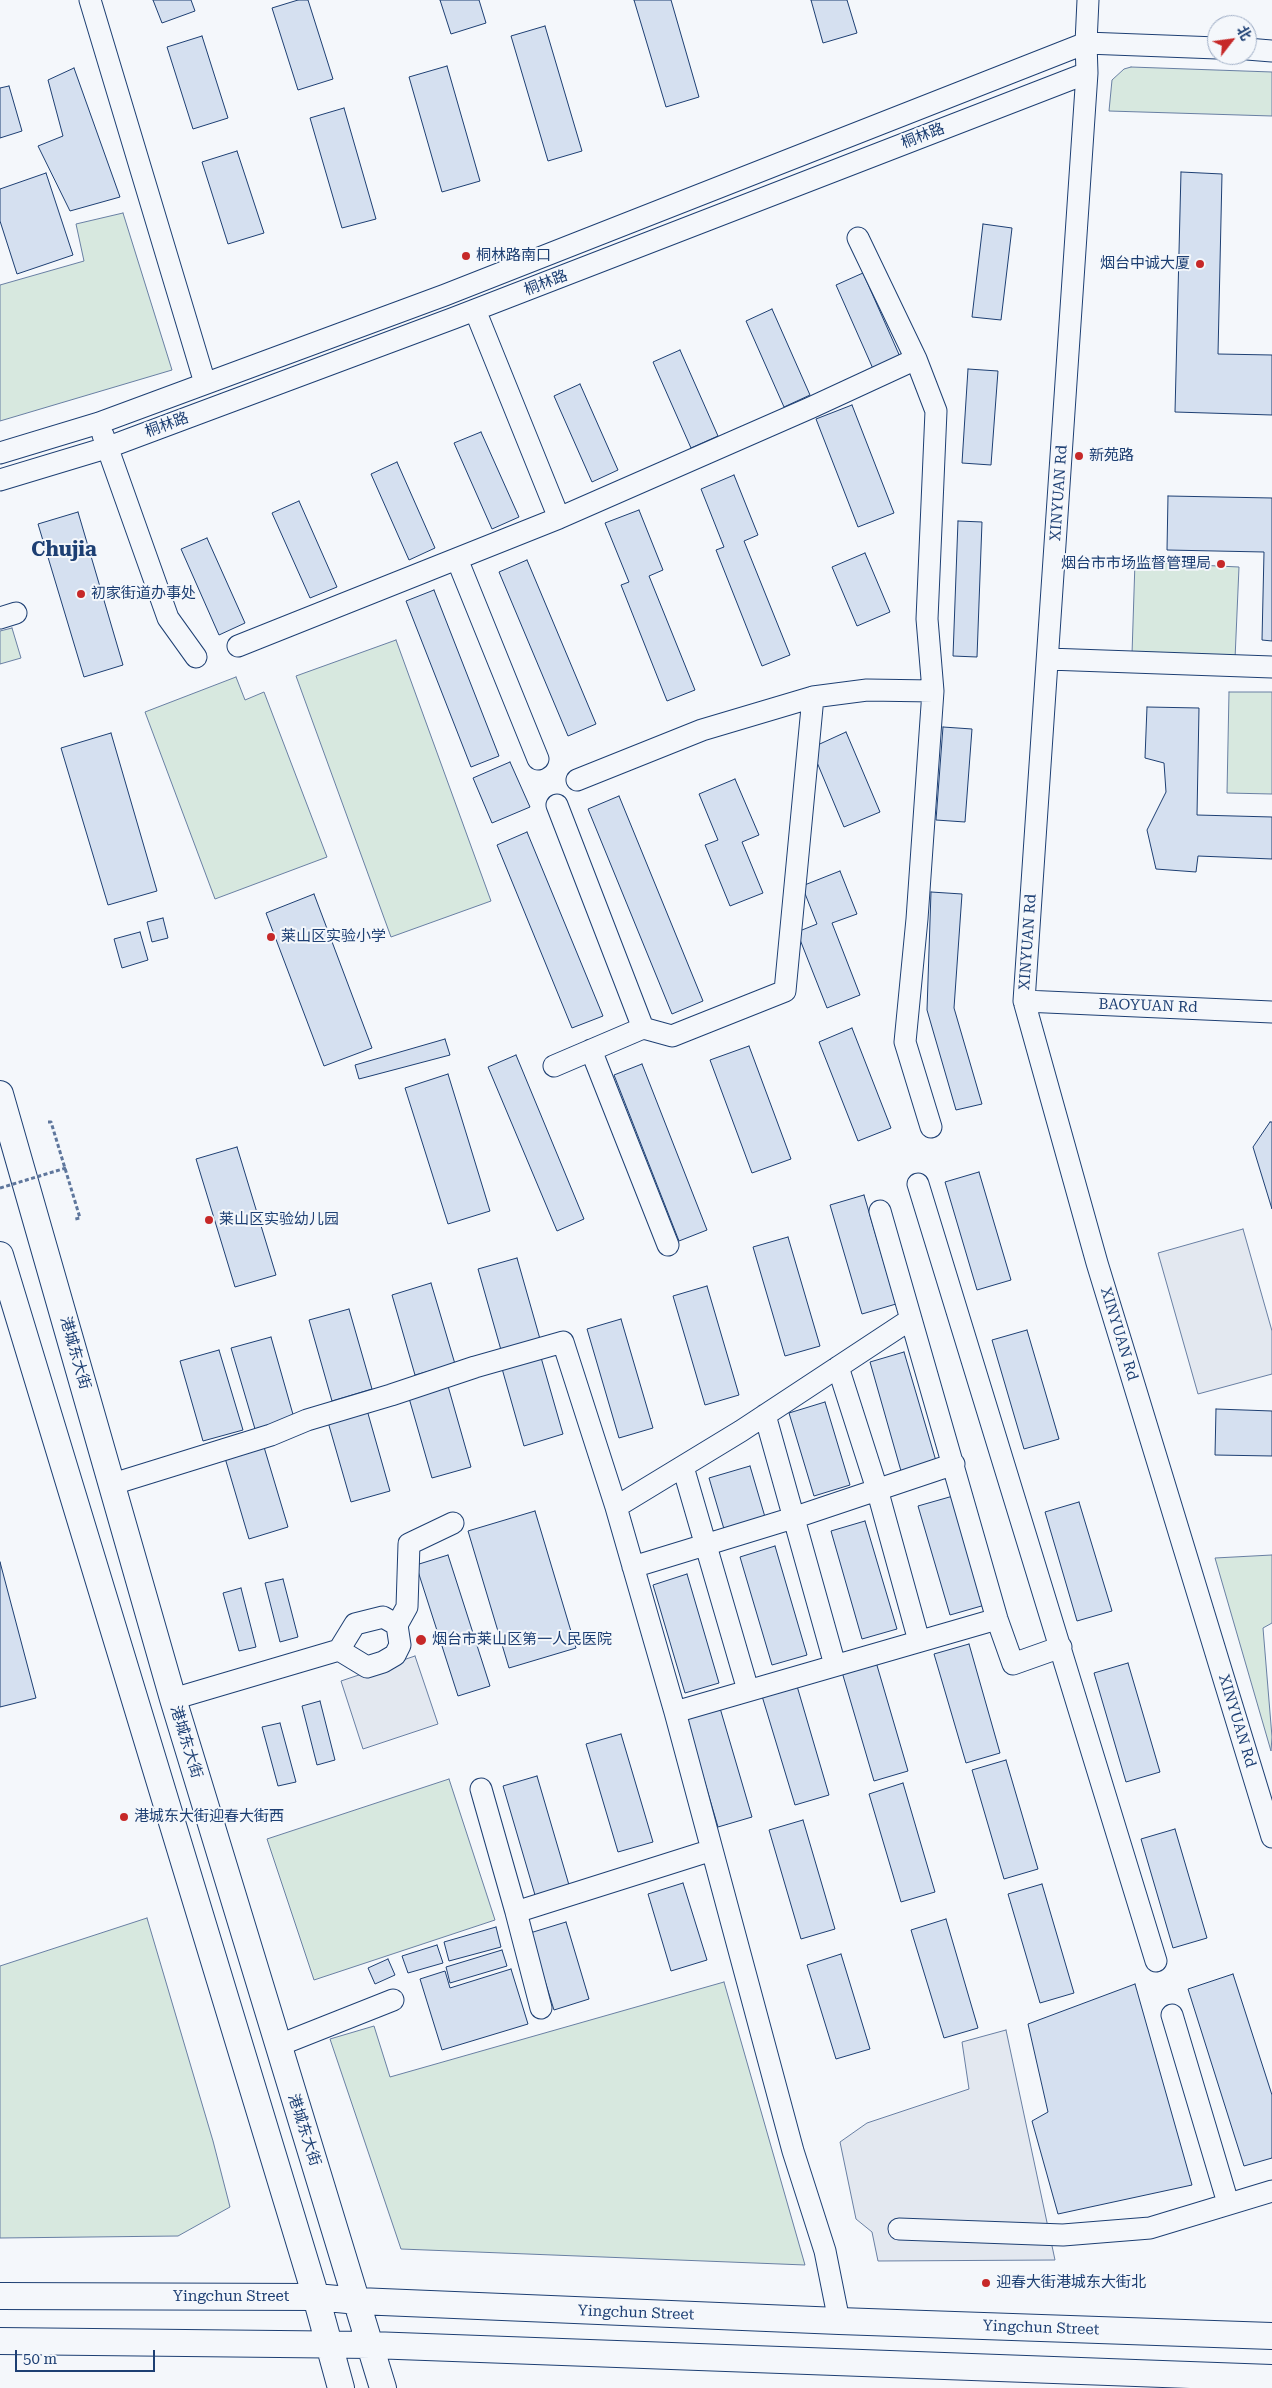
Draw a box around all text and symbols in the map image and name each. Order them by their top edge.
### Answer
north arrow [1207,15,1257,65]
text: 北 [1234,23,1255,43]
street label: 桐林路 [899,120,947,152]
place label: 桐林路南口 [476,247,551,265]
marker: 桐林路南口 [460,250,472,262]
place label: 烟台中诚大厦 [1100,255,1190,273]
marker: 烟台中诚大厦 [1194,258,1206,270]
street label: 桐林路 [522,267,570,299]
street label: 桐林路 [143,409,191,441]
street label: XINYUAN Rd [1047,444,1071,542]
place label: 新苑路 [1089,447,1134,465]
marker: 新苑路 [1073,450,1085,462]
district label: Chujia [31,538,97,562]
place label: 烟台市市场监督管理局 [1061,555,1211,573]
marker: 烟台市市场监督管理局 [1215,558,1227,570]
place label: 初家街道办事处 [91,585,196,603]
marker: 初家街道办事处 [75,588,87,600]
street label: XINYUAN Rd [1016,893,1040,991]
place label: 莱山区实验小学 [281,928,386,946]
marker: 莱山区实验小学 [265,931,277,943]
street label: BAOYUAN Rd [1098,995,1198,1017]
place label: 莱山区实验幼儿园 [219,1211,339,1229]
marker: 莱山区实验幼儿园 [203,1214,215,1226]
street label: XINYUAN Rd [1096,1285,1142,1383]
street label: 港城东大街 [56,1314,94,1392]
place label: 烟台市莱山区第一人民医院 [432,1631,612,1649]
marker: 烟台市莱山区第一人民医院 [414,1633,428,1647]
street label: XINYUAN Rd [1214,1672,1260,1770]
street label: 港城东大街 [166,1704,206,1780]
place label: 港城东大街迎春大街西 [134,1808,284,1826]
marker: 港城东大街迎春大街西 [118,1811,130,1823]
street label: 港城东大街 [284,2092,324,2168]
place label: 迎春大街港城东大街北 [996,2274,1146,2292]
marker: 迎春大街港城东大街北 [980,2277,992,2289]
street label: Yingchun Street [173,2288,289,2306]
street label: Yingchun Street [577,2302,695,2324]
street label: Yingchun Street [982,2317,1100,2339]
scale bar [18,2340,158,2372]
text: 50 m [23,2350,57,2368]

